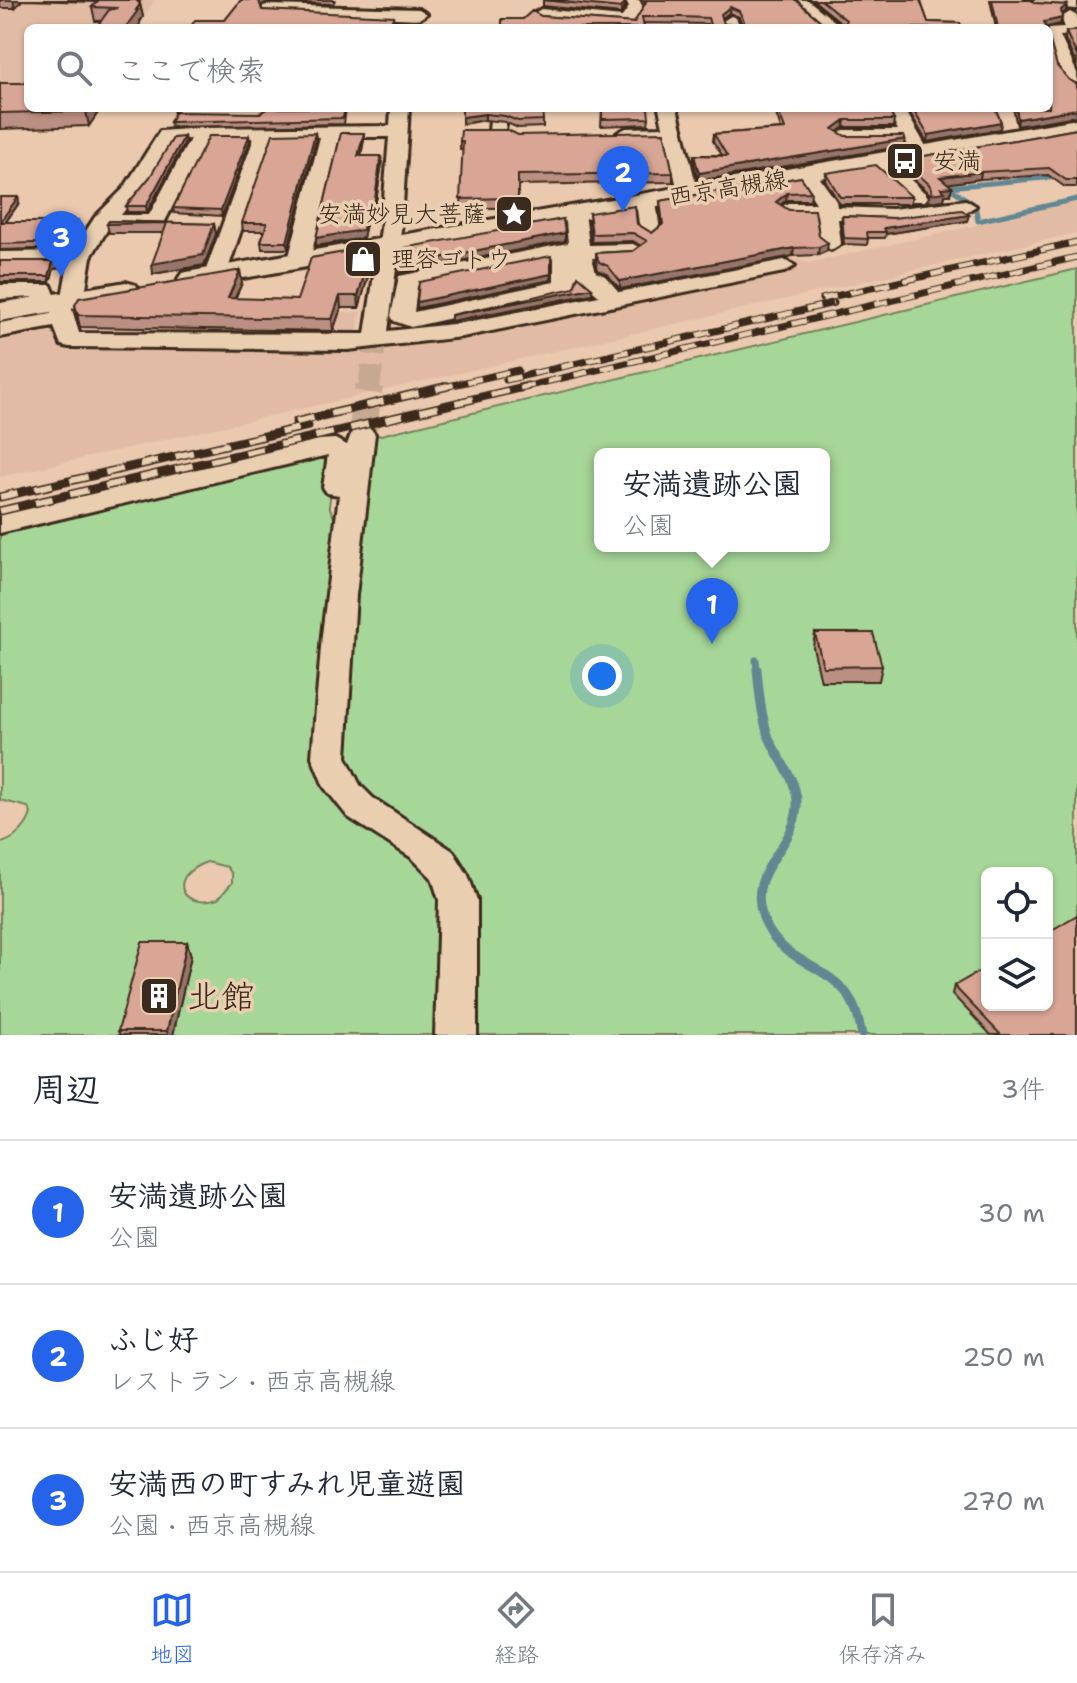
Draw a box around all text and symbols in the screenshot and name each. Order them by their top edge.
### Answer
search box [24,24,1053,112]
icon: search [52,46,96,90]
text: ここで検索 [116,50,266,91]
bus stop icon: 安満 [884,140,926,182]
place label: 安満 [933,145,981,177]
pin: 2 [597,146,649,212]
street label: 西京高槻線 [666,163,790,213]
place icon: 安満妙見大菩薩 [493,193,535,235]
place label: 安満妙見大菩薩 [318,198,486,230]
pin: 3 [35,211,87,277]
shop icon: 理容ゴトウ [342,238,384,280]
place label: 理容ゴトウ [391,243,511,275]
popup [594,448,830,552]
text: 安満遺跡公園 [622,463,802,504]
text: 公園 [622,507,674,542]
pin: 1 [686,578,738,644]
your location [582,656,622,696]
map controls [981,867,1053,1011]
button: locate [981,867,1053,939]
button: layers [981,939,1053,1011]
place label: 北館 [187,973,255,1019]
building icon: 北館 [138,975,180,1017]
text: 周辺 [32,1066,100,1112]
text: 3件 [1001,1071,1045,1106]
text: 安満遺跡公園 [108,1175,288,1216]
text: 1 [52,1195,64,1230]
text: 30 m [978,1195,1045,1230]
text: 公園 [108,1219,160,1254]
text: ふじ好 [108,1319,198,1360]
text: 2 [49,1339,67,1374]
text: 250 m [962,1339,1045,1374]
text: レストラン · 西京高槻線 [108,1363,395,1398]
text: 安満西の町すみれ児童遊園 [108,1463,466,1504]
text: 3 [49,1483,67,1518]
text: 270 m [962,1483,1045,1518]
text: 公園 · 西京高槻線 [108,1507,315,1542]
tab: 地図 [150,1588,194,1669]
tab: 経路 [494,1588,539,1669]
tab: 保存済み [839,1588,927,1669]

